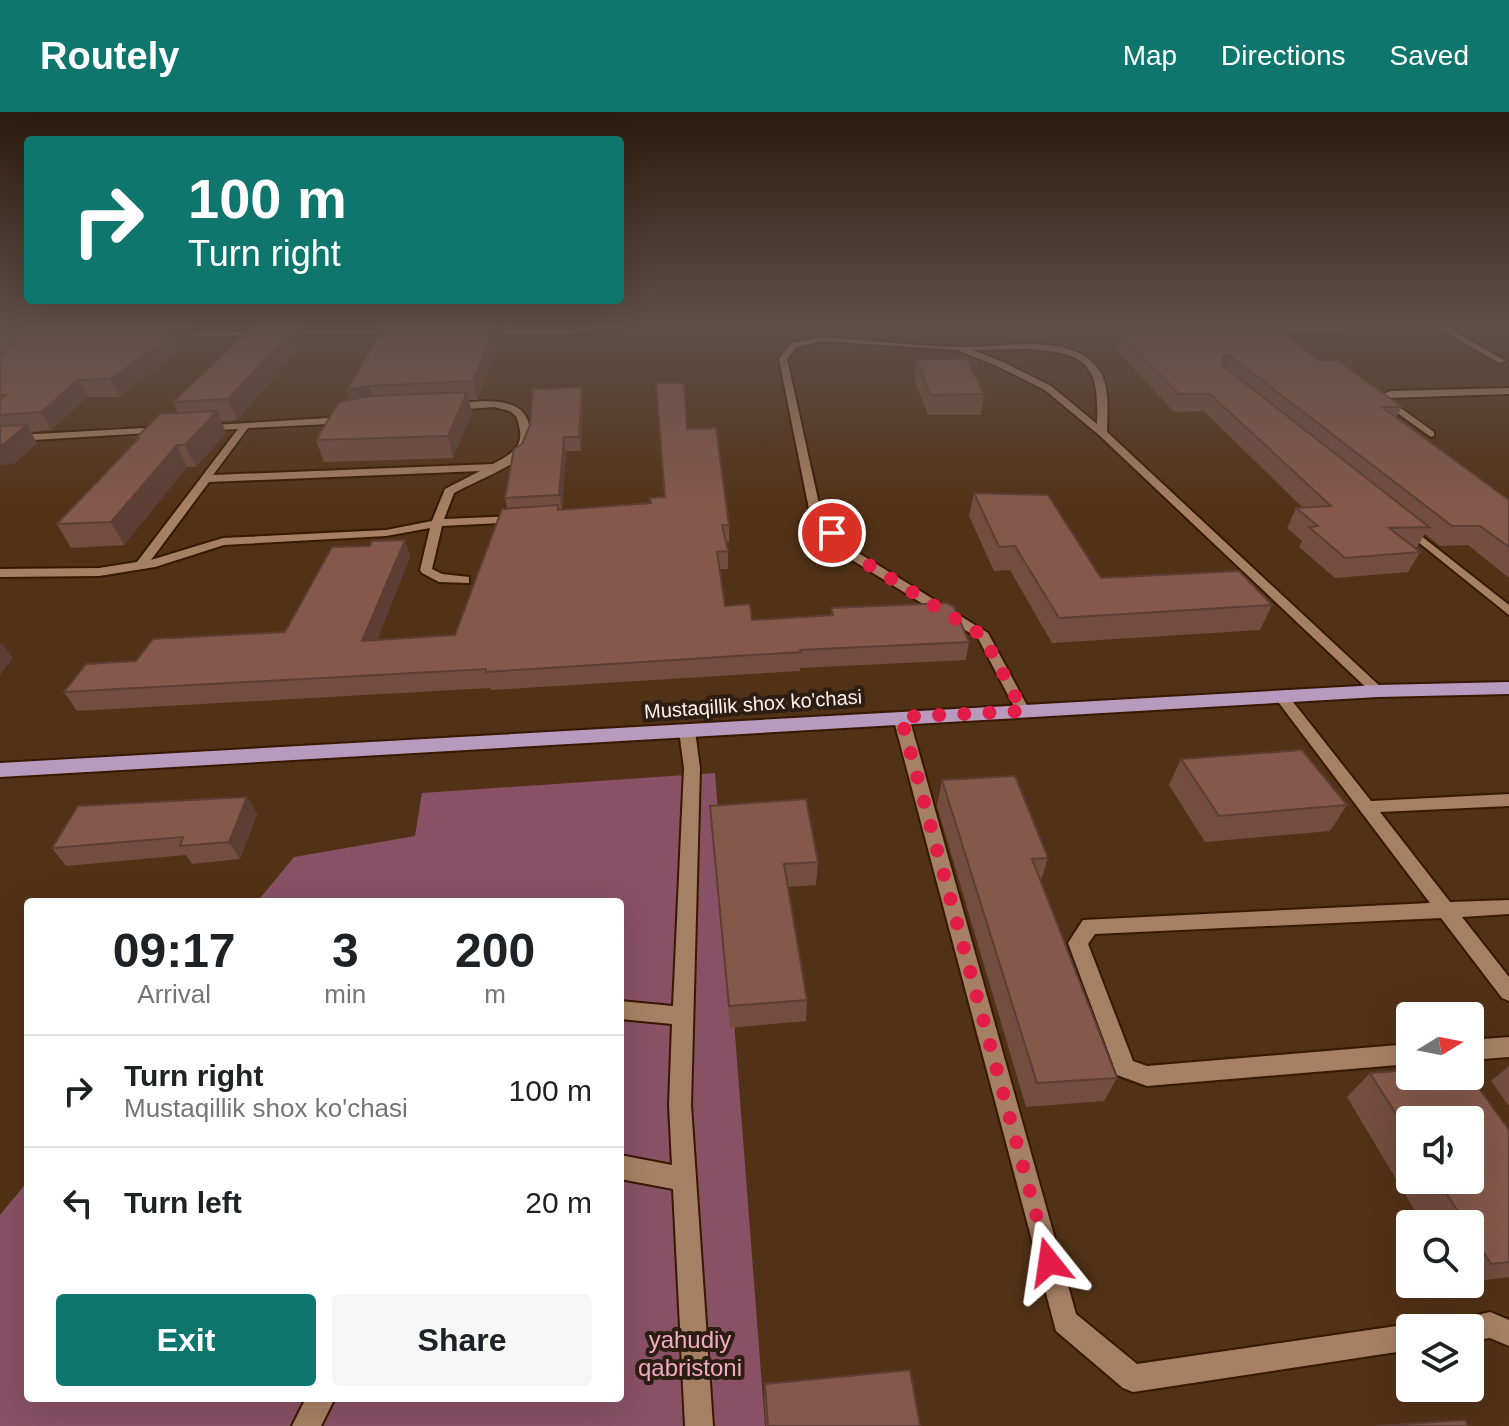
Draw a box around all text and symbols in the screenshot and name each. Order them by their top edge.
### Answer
text: Routely [40,35,179,77]
text: Map [1123,40,1177,71]
text: Directions [1221,40,1346,71]
text: Saved [1390,40,1469,71]
text: 100 m [188,167,347,230]
icon: right [56,168,160,272]
text: Turn right [188,233,341,274]
pin [798,499,866,567]
icon: arrive [810,511,854,555]
street label: Mustaqillik shox ko'chasi [643,685,863,723]
text: 09:17 [113,924,236,977]
text: 3 [332,924,359,977]
text: 200 [455,924,535,977]
text: Arrival [137,979,211,1009]
text: min [324,979,366,1009]
text: m [484,979,506,1009]
north arrow [1396,1002,1484,1090]
map controls [1396,1002,1484,1402]
text: Turn right [124,1059,263,1092]
icon: right [56,1069,100,1113]
text: 100 m [509,1074,592,1107]
text: Mustaqillik shox ko'chasi [124,1093,408,1123]
button: sound [1396,1106,1484,1194]
icon: left [56,1181,100,1225]
text: Turn left [124,1186,242,1219]
text: 20 m [525,1186,592,1219]
button: search [1396,1210,1484,1298]
position arrow [1007,1220,1091,1304]
button: Exit [56,1294,316,1386]
button: Share [332,1294,592,1386]
button: layers [1396,1314,1484,1402]
park label: yahudiy qabristoni [638,1326,742,1381]

